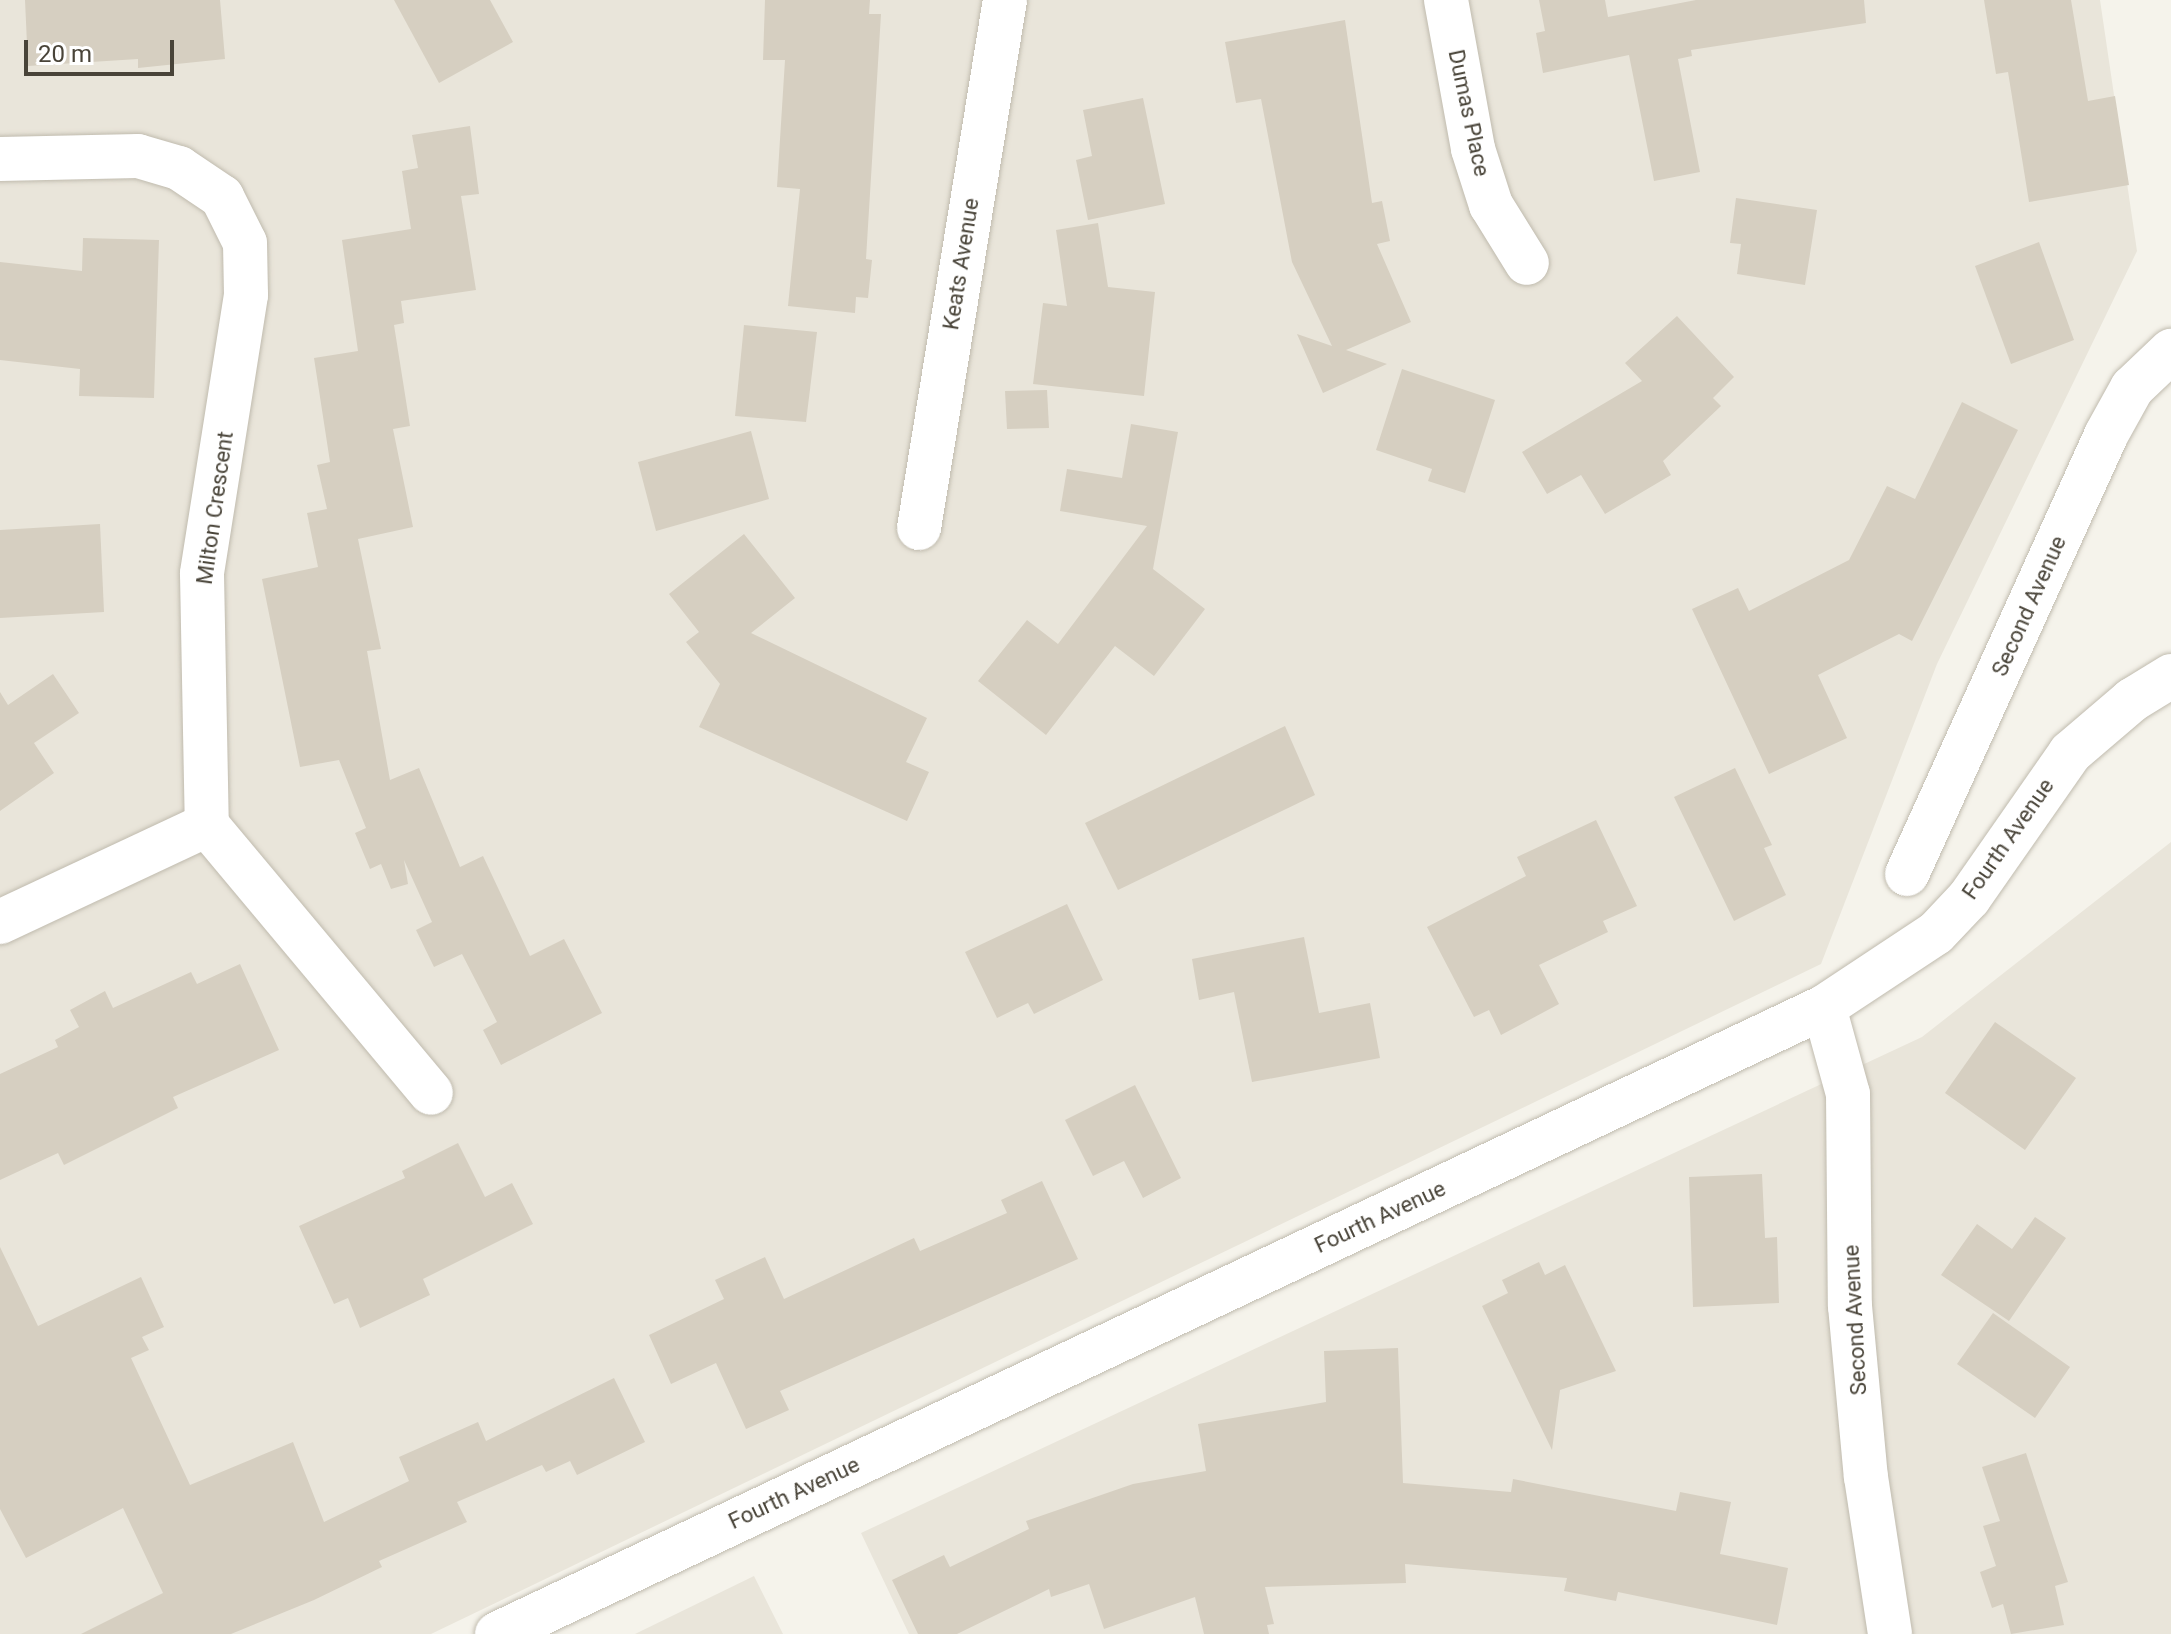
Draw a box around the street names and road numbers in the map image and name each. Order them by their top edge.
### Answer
street label: Dumas Place [1443,47,1495,179]
street label: Keats Avenue [938,196,984,332]
street label: Milton Crescent [191,430,239,586]
street label: Second Avenue [1986,532,2072,680]
street label: Fourth Avenue [1957,774,2059,904]
street label: Fourth Avenue [1310,1175,1450,1259]
street label: Second Avenue [1838,1244,1872,1396]
street label: Fourth Avenue [724,1451,864,1535]

